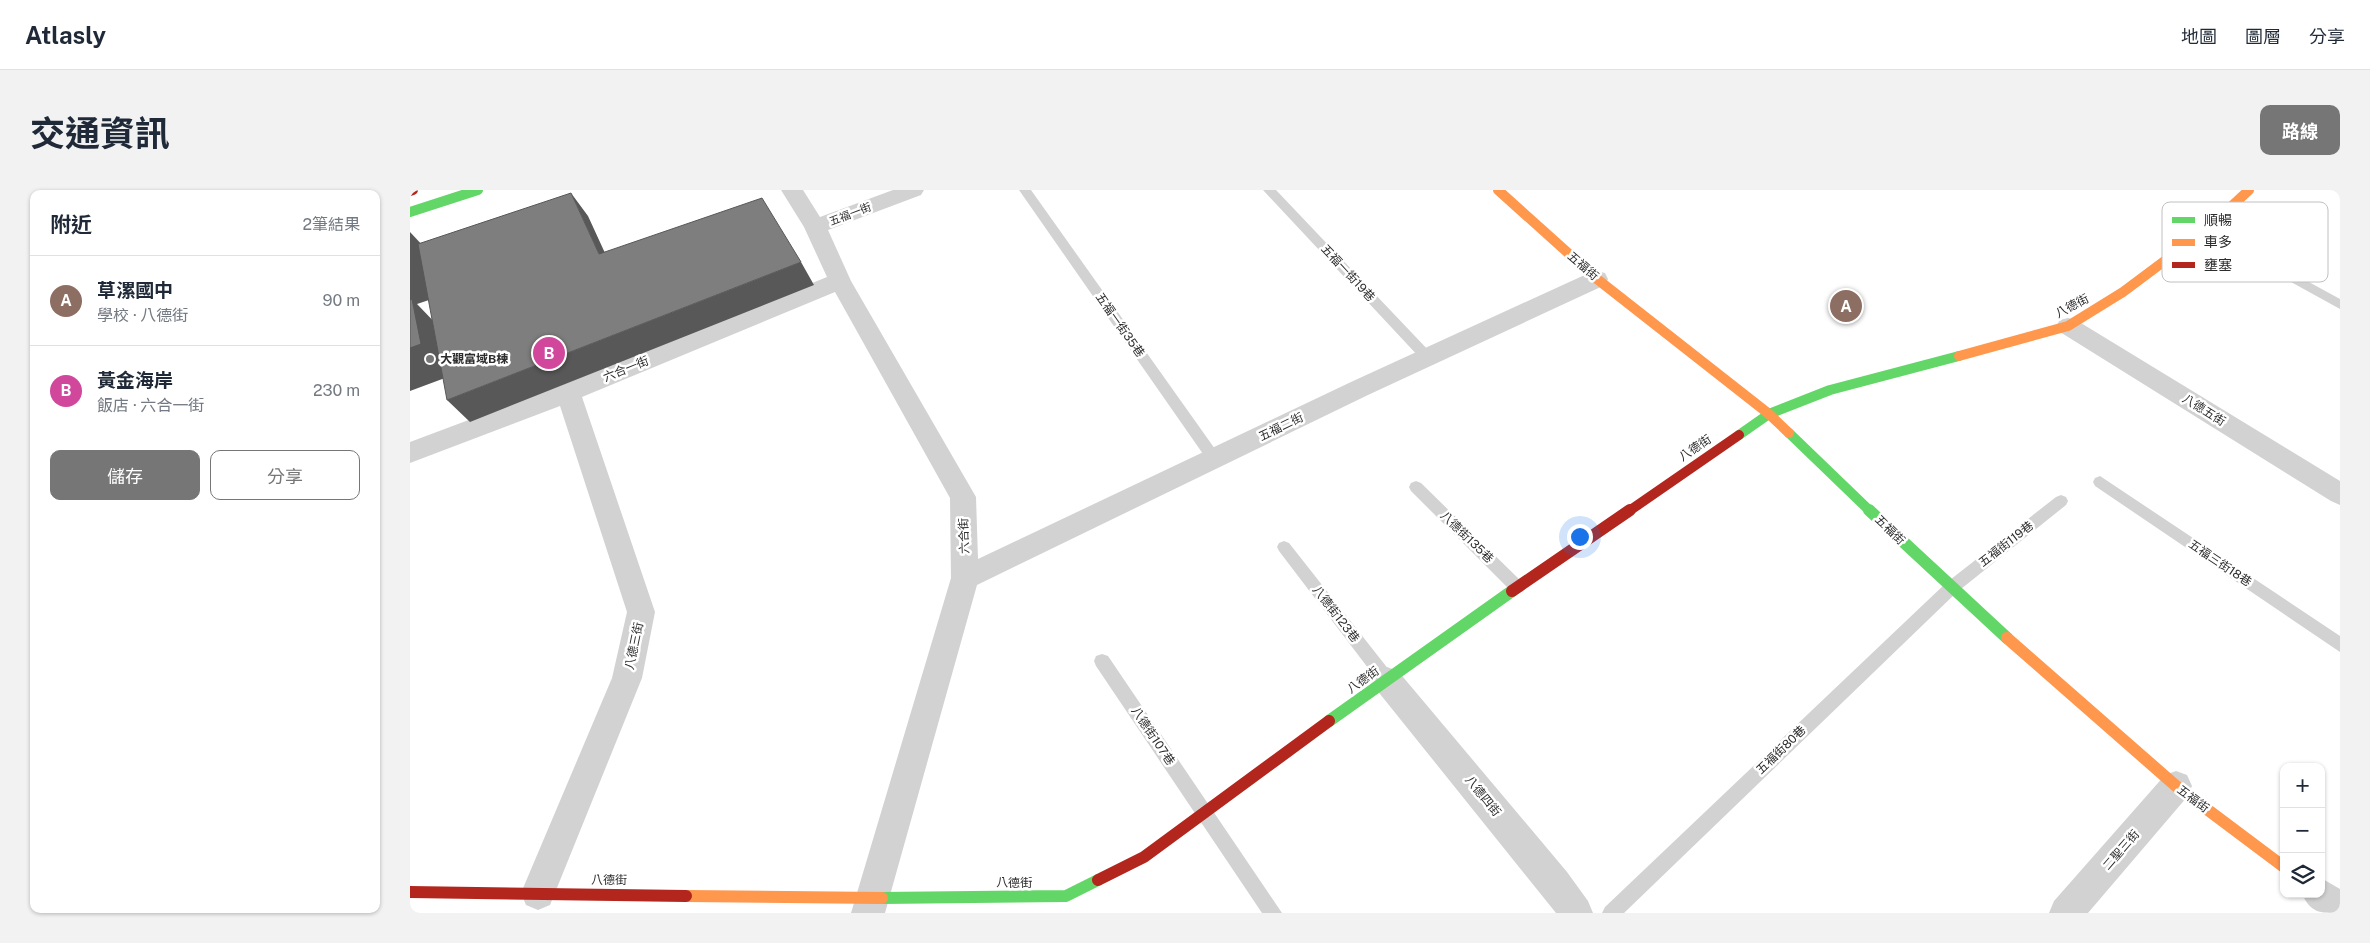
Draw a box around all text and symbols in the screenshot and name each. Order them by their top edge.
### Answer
text: Atlasly [25,21,106,49]
text: 地圖 [2181,26,2217,47]
text: 圖層 [2245,26,2281,47]
text: 分享 [2309,26,2345,47]
button: 路線 [2260,105,2340,155]
text: 交通資訊 [30,113,170,154]
street label: 五福一街 [827,201,873,227]
legend [2162,202,2328,282]
text: 附近 [50,212,92,237]
text: 順暢 [2204,212,2232,228]
text: 2筆結果 [302,215,360,234]
text: 車多 [2204,234,2232,250]
street label: 五福一街19巷 [1318,242,1378,304]
street label: 五福街 [1565,249,1601,283]
text: 壅塞 [2204,257,2232,273]
text: 草漯國中 [97,279,173,301]
pin: A [1830,287,1862,325]
street label: 五福一街35巷 [1093,290,1147,360]
text: A [60,291,72,310]
text: 90 m [323,291,360,310]
street label: 八德街 [2053,291,2091,321]
text: 學校 · 八德街 [97,306,188,325]
pin: B [533,334,565,372]
place label: 大觀富域B棟 [440,352,508,366]
marker: 大觀富域B棟 [424,353,436,365]
street label: 六合一街 [601,354,651,384]
text: 黃金海岸 [97,369,173,391]
text: B [61,381,71,400]
text: 230 m [313,381,360,400]
street label: 八德五街 [2180,391,2228,429]
text: 飯店 · 六合一街 [97,396,204,415]
street label: 五福二街 [1256,410,1306,444]
street label: 八德街 [1676,432,1714,464]
button: 儲存 [50,450,200,500]
button: 分享 [210,450,360,500]
street label: 八德街135巷 [1438,508,1496,566]
street label: 五福街 [1872,512,1908,548]
street label: 六合街 [956,518,972,554]
street label: 五福街119巷 [1976,518,2036,570]
your location [1567,524,1593,550]
street label: 五福三街18巷 [2186,537,2254,589]
street label: 八德街123巷 [1310,583,1362,645]
street label: 八德三街 [622,621,646,671]
street label: 八德街 [1344,664,1382,696]
street label: 八德街107巷 [1128,704,1178,768]
street label: 五福街80巷 [1753,723,1809,777]
map controls [2280,763,2325,898]
button: + [2280,763,2325,808]
street label: 八德四街 [1462,773,1504,819]
street label: 五福街 [2174,783,2212,815]
button: − [2280,808,2325,853]
street label: 二聖三街 [2100,827,2142,873]
button: layers [2280,853,2325,898]
street label: 八德街 [591,873,627,887]
street label: 八德街 [996,876,1032,890]

